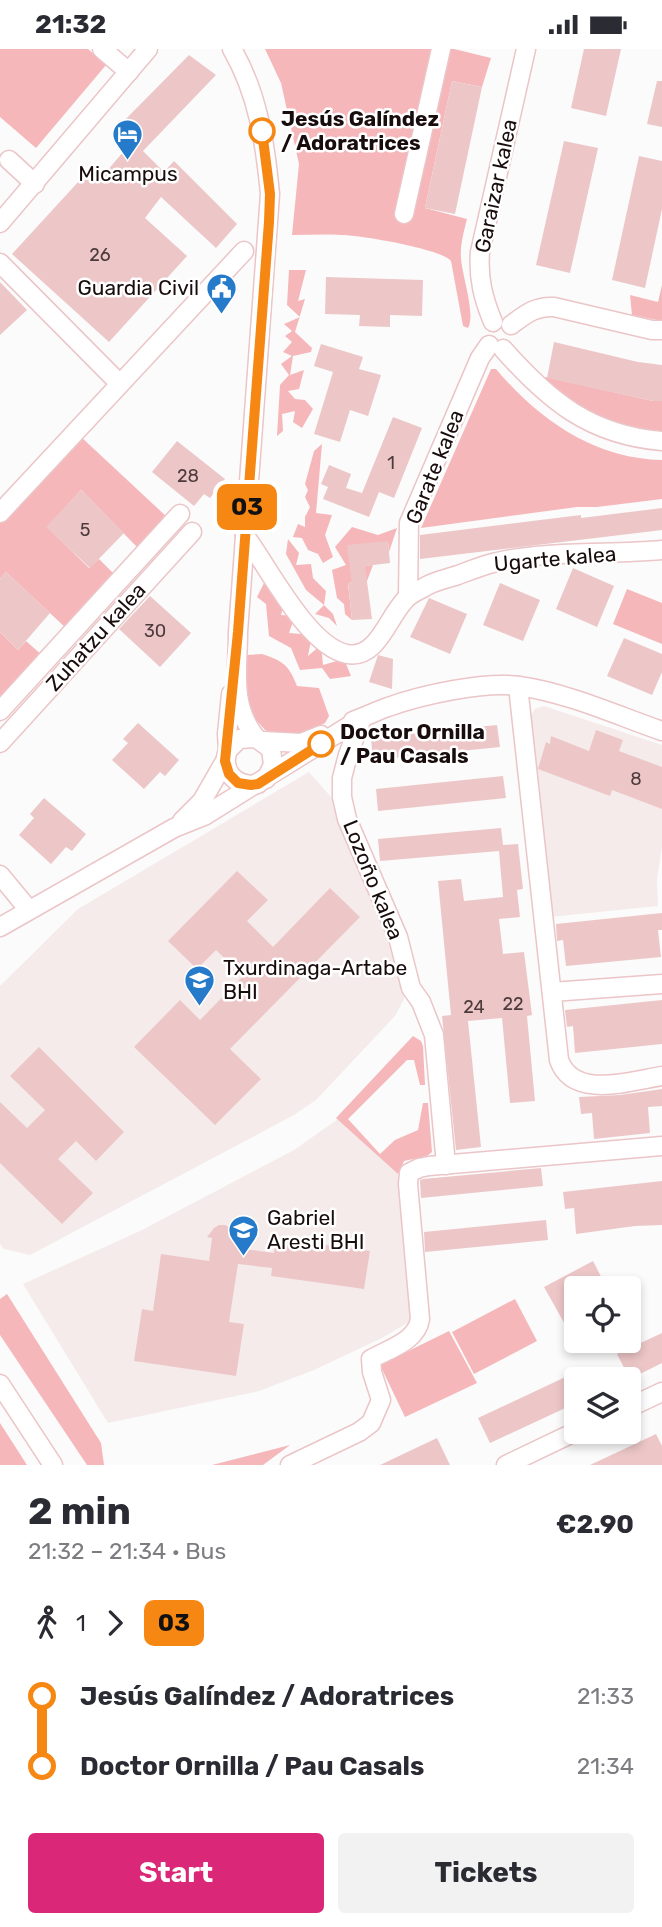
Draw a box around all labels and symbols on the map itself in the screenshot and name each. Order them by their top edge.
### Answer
place label: Jesús Galíndez / Adoratrices [281,106,439,155]
hotel icon: Micampus [111,117,145,161]
street label: Garaizar kalea [469,117,522,255]
marker: Jesús Galíndez / Adoratrices [249,118,275,144]
place label: Micampus [78,161,178,186]
house number: 26 [89,244,111,266]
public building icon: Guardia Civil [205,271,239,315]
place label: Guardia Civil [78,275,199,300]
street label: Garate kalea [400,406,469,528]
house number: 1 [387,452,395,474]
house number: 28 [177,465,199,487]
line badge: 03 [216,484,278,530]
house number: 5 [80,519,90,541]
street label: Ugarte kalea [493,541,617,576]
street label: Zuhatzu kalea [41,578,151,696]
house number: 30 [144,620,166,642]
place label: Doctor Ornilla / Pau Casals [340,719,485,768]
marker: Doctor Ornilla / Pau Casals [308,731,334,757]
house number: 8 [630,768,642,790]
street label: Lozoño kalea [338,816,409,943]
place label: Txurdinaga-Artabe BHI [223,955,407,1004]
school or university icon: Txurdinaga-Artabe BHI [183,963,217,1007]
house number: 22 [502,993,524,1015]
house number: 24 [463,996,485,1018]
place label: Gabriel Aresti BHI [267,1205,365,1254]
school or university icon: Gabriel Aresti BHI [227,1213,261,1257]

